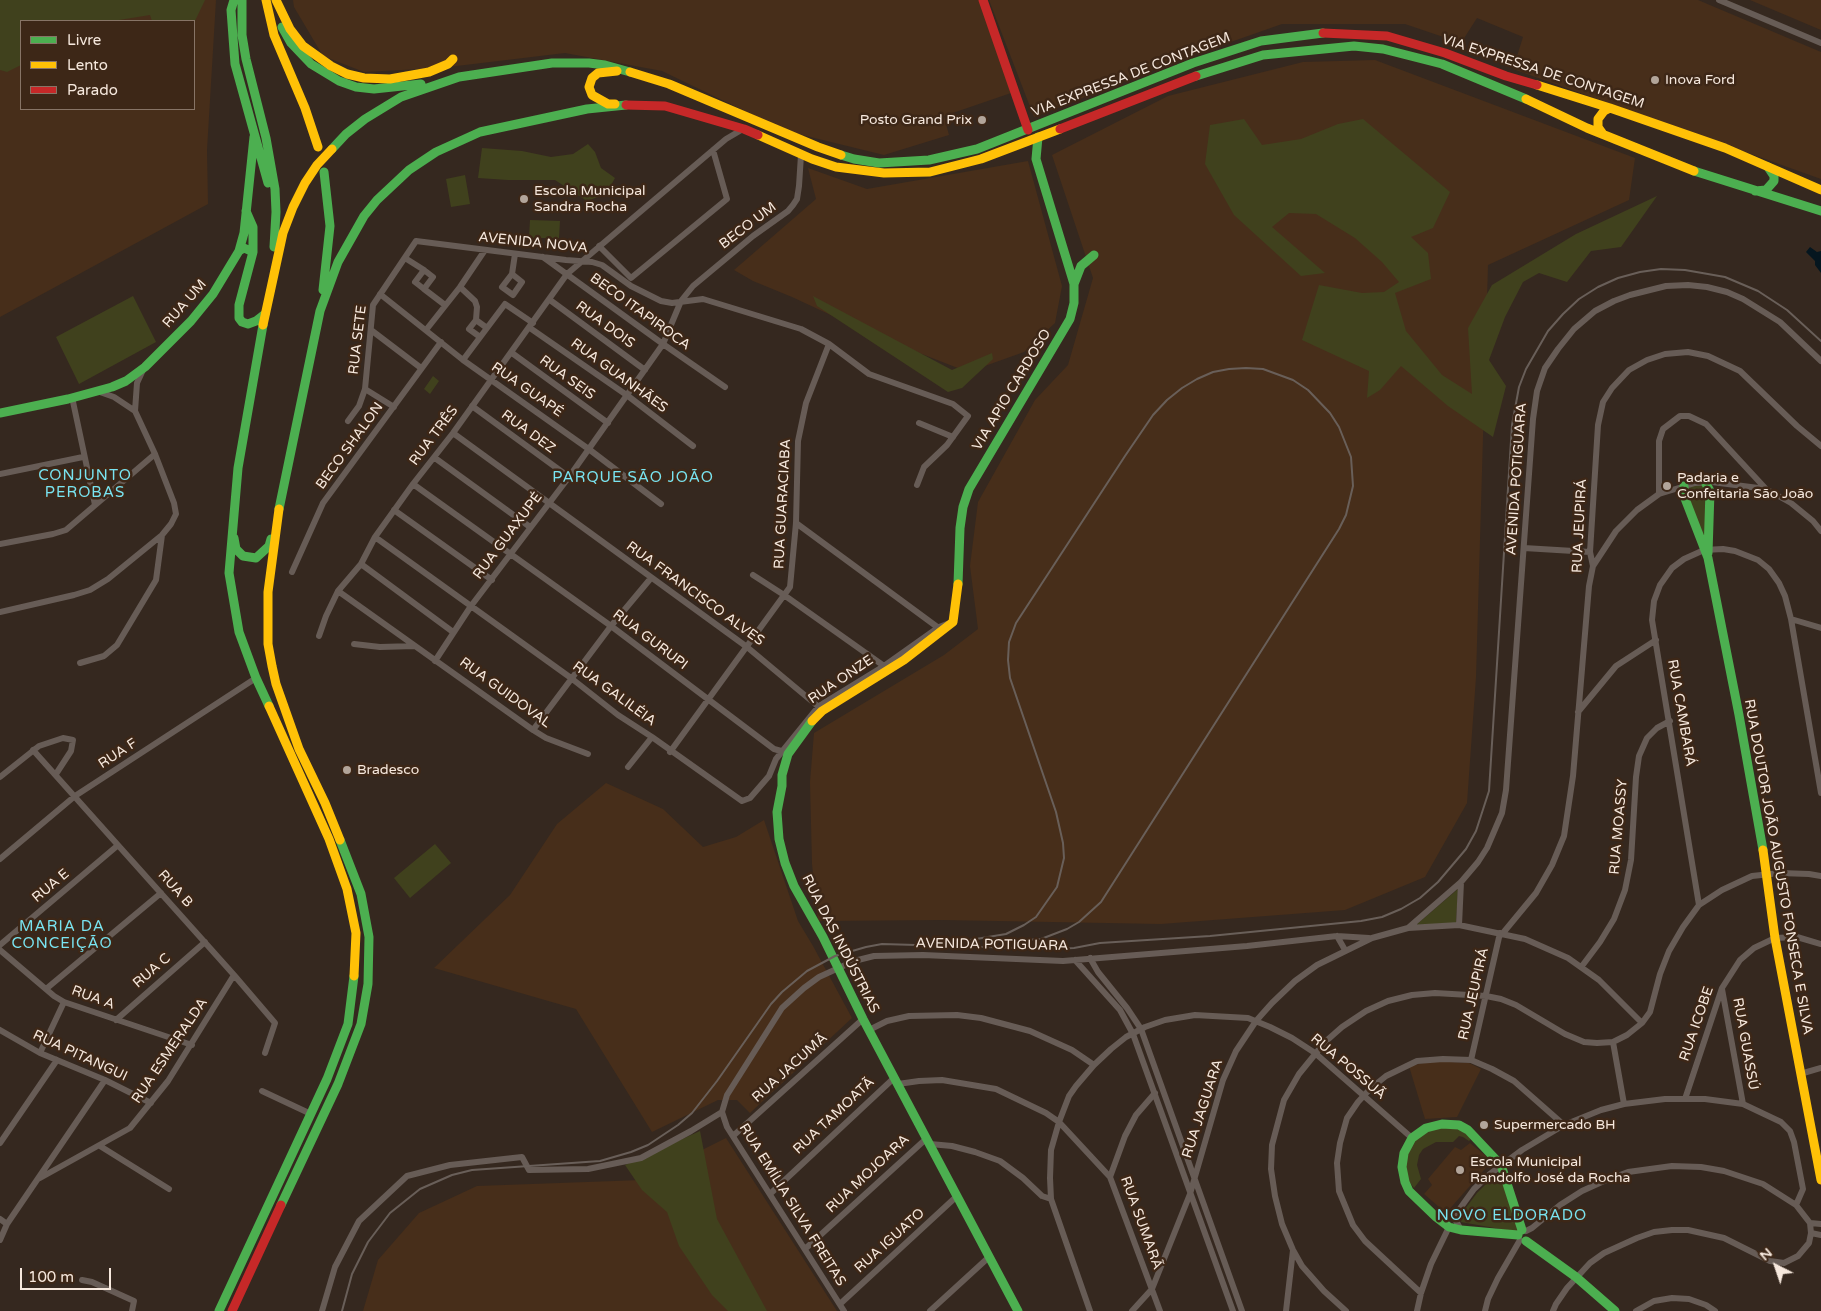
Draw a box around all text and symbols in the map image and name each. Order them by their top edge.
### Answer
legend [20,20,195,110]
street label: VIA EXPRESSA DE CONTAGEM [1029,29,1233,121]
text: Livre [67,31,101,49]
street label: VIA EXPRESSA DE CONTAGEM [1440,31,1646,113]
text: Lento [67,56,108,74]
place label: Inova Ford [1665,72,1735,88]
marker: Inova Ford [1649,74,1661,86]
text: Parado [67,81,118,99]
place label: Posto Grand Prix [860,112,972,128]
marker: Posto Grand Prix [976,114,988,126]
place label: Escola Municipal Sandra Rocha [534,183,645,216]
marker: Escola Municipal Sandra Rocha [518,193,530,205]
street label: BECO UM [716,199,780,253]
street label: AVENIDA NOVA [477,229,589,257]
street label: BECO ITAPIROCA [587,270,693,354]
street label: RUA UM [159,276,211,332]
street label: RUA DOIS [572,298,638,352]
street label: RUA SETE [345,305,371,375]
street label: VIA APIO CARDOSO [969,326,1055,454]
street label: RUA GUANHÃES [567,335,671,417]
street label: RUA SEIS [536,352,598,404]
street label: RUA GUAPÉ [488,359,566,421]
street label: BECO SHALON [313,399,387,493]
street label: AVENIDA POTIGUARA [1503,402,1531,556]
street label: RUA TRÊS [406,403,462,469]
street label: RUA DEZ [498,407,558,457]
street label: RUA GUARACIABA [771,439,795,569]
district label: CONJUNTO PEROBAS [37,467,133,502]
district label: PARQUE SÃO JOÃO [550,469,716,487]
place label: Padaria e Confeitaria São João [1677,470,1813,502]
street label: RUA JEUPIRÁ [1569,478,1591,574]
marker: Padaria e Confeitaria São João [1661,480,1673,492]
street label: RUA GUAXUPÉ [470,489,546,583]
street label: RUA FRANCISCO ALVES [623,538,767,650]
street label: RUA GURUPI [609,606,691,674]
street label: RUA ONZE [805,652,877,708]
street label: RUA GUIDOVAL [456,654,554,732]
street label: RUA GALILÉIA [569,658,659,730]
street label: RUA CAMBARÁ [1663,658,1699,768]
street label: RUA DOUTOR JOÃO AUGUSTO FONSECA E SILVA [1740,698,1816,1036]
street label: RUA F [95,735,141,773]
place label: Bradesco [357,762,419,778]
marker: Bradesco [341,764,353,776]
street label: RUA MOASSY [1606,779,1632,875]
street label: RUA E [29,866,73,906]
street label: RUA B [154,867,196,911]
street label: RUA DAS INDÚSTRIAS [798,872,882,1016]
district label: MARIA DA CONCEIÇÃO [10,918,114,953]
street label: AVENIDA POTIGUARA [915,935,1069,955]
street label: RUA JEUPIRÁ [1455,946,1493,1042]
street label: RUA C [130,950,174,992]
street label: RUA A [69,982,117,1014]
street label: RUA ICOBE [1676,984,1718,1064]
street label: RUA ESMERALDA [128,995,212,1107]
street label: RUA GUASSÚ [1729,996,1761,1092]
street label: RUA PITANGUI [30,1027,130,1085]
street label: RUA JACUMÃ [749,1030,831,1106]
street label: RUA POSSUÃ [1307,1031,1389,1103]
street label: RUA JAGUARA [1179,1057,1227,1161]
street label: RUA TAMOATÃ [790,1074,878,1158]
place label: Supermercado BH [1494,1117,1616,1133]
marker: Supermercado BH [1478,1119,1490,1131]
street label: RUA EMÍLIA SILVA FREITAS [735,1121,849,1289]
street label: RUA MOJOARA [823,1131,913,1217]
place label: Escola Municipal Randolfo José da Rocha [1470,1154,1630,1186]
marker: Escola Municipal Randolfo José da Rocha [1454,1164,1466,1176]
street label: RUA SUMARÃ [1116,1174,1166,1272]
street label: RUA IGUATO [852,1205,928,1277]
district label: NOVO ELDORADO [1435,1207,1589,1225]
north arrow [1751,1241,1801,1291]
text: N [1756,1244,1776,1264]
scale bar [22,1258,114,1290]
text: 100 m [28,1268,74,1286]

